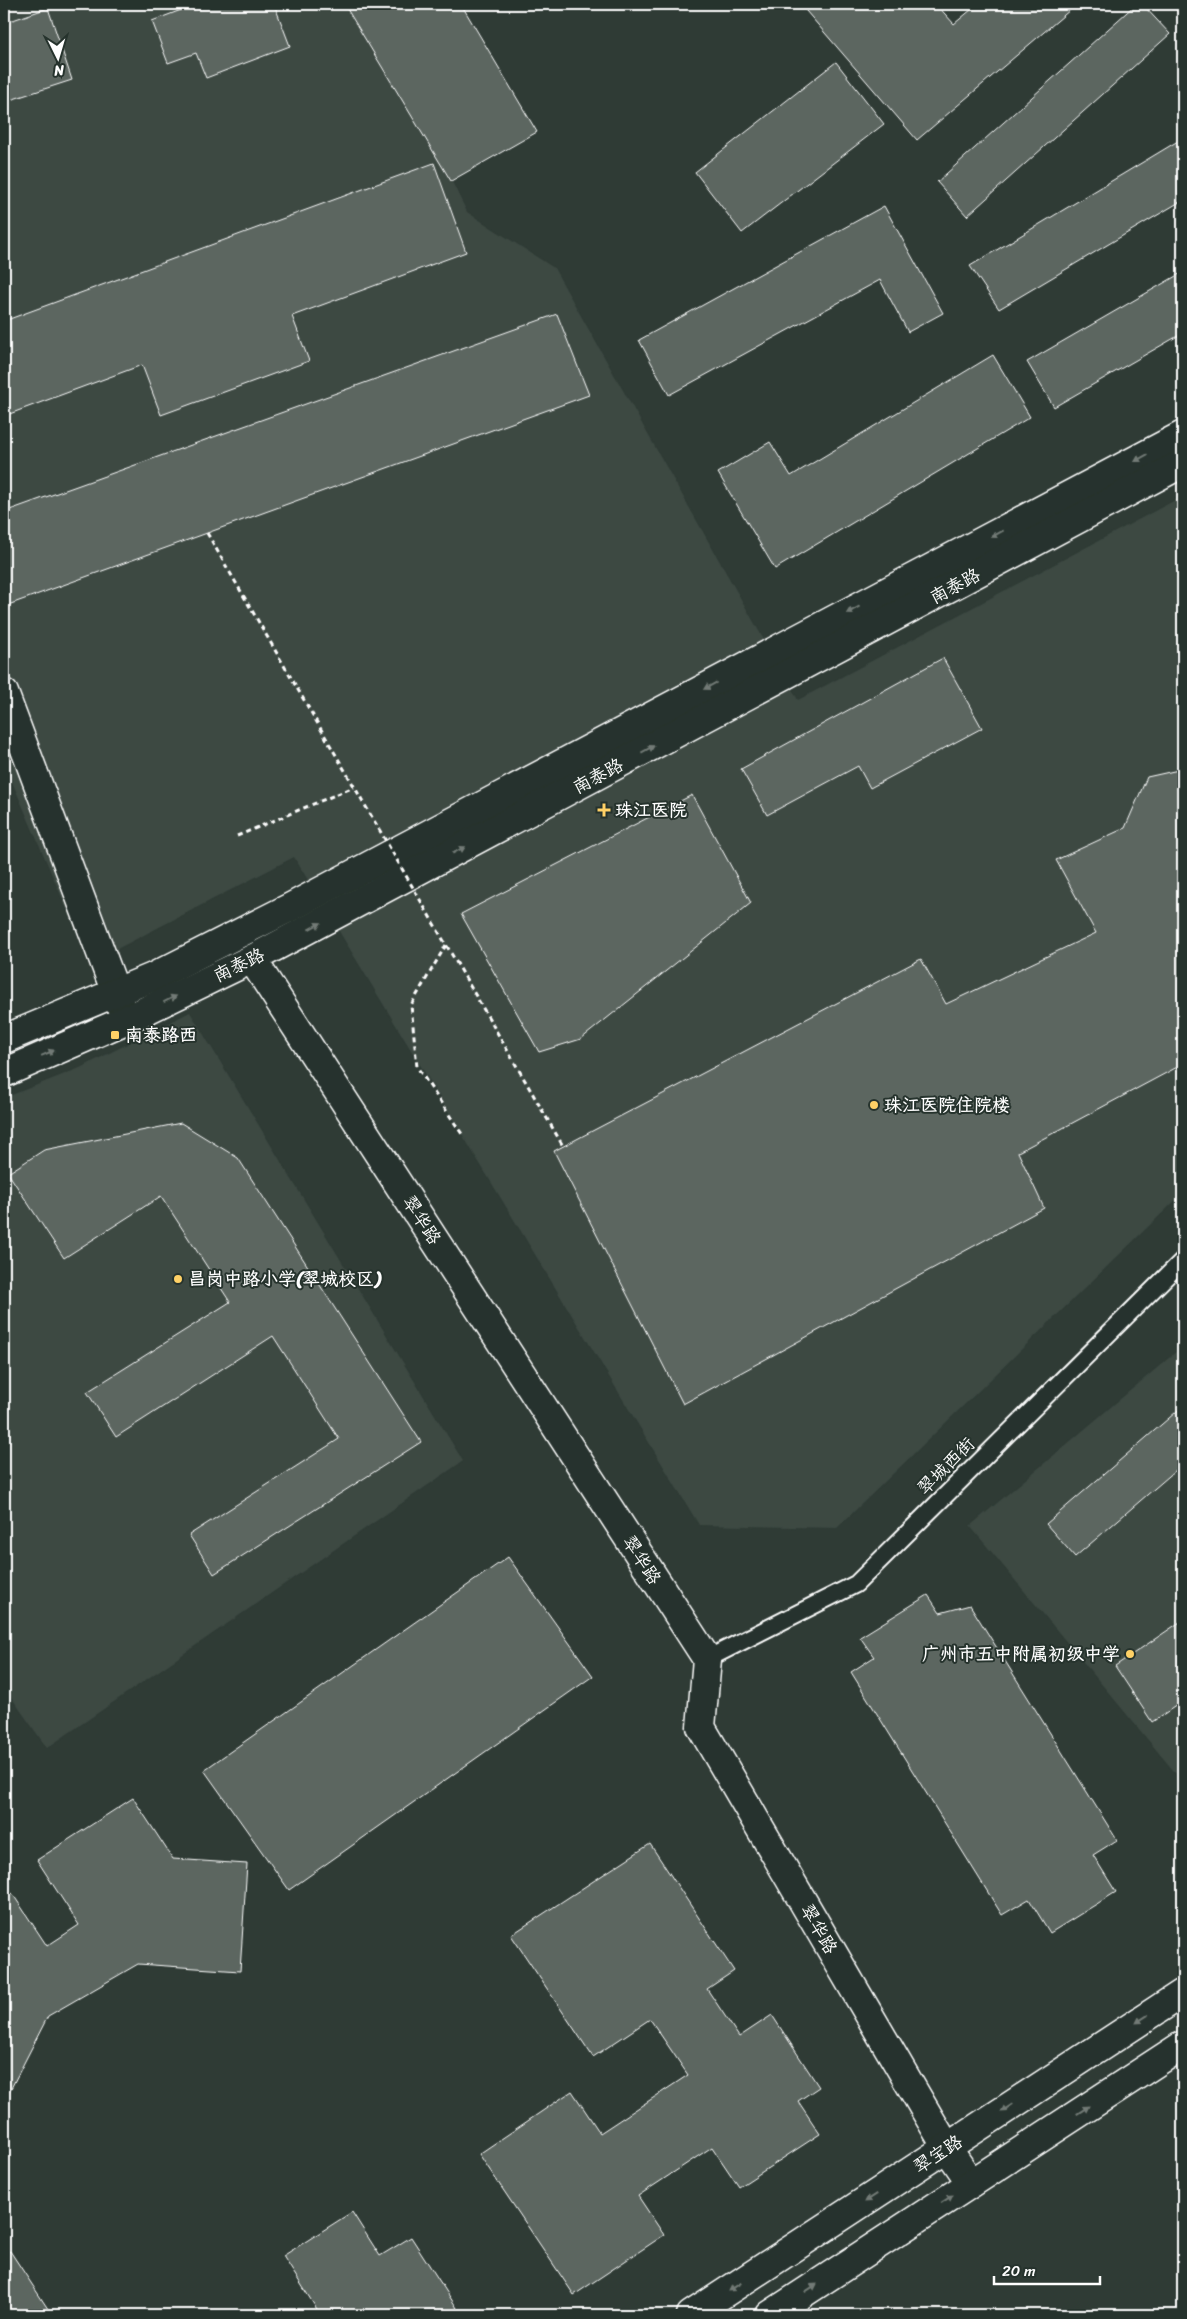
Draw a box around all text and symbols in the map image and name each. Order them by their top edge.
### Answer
north arrow [32,32,82,82]
text: N [53,57,66,83]
one-way arrow [1133,454,1148,462]
one-way arrow [990,530,1004,538]
street label: 南泰路 [924,559,986,613]
one-way arrow [846,606,861,614]
one-way arrow [702,682,717,690]
one-way arrow [641,745,656,753]
street label: 南泰路 [567,749,629,803]
place label: 珠江医院 [615,794,687,826]
marker: 珠江医院 [597,803,611,817]
one-way arrow [451,846,466,854]
one-way arrow [308,922,322,930]
street label: 南泰路 [208,939,270,991]
one-way arrow [163,995,177,1003]
place label: 南泰路西 [125,1019,197,1051]
marker: 南泰路西 [109,1029,121,1041]
one-way arrow [41,1049,56,1057]
place label: 珠江医院住院楼 [884,1089,1010,1121]
marker: 珠江医院住院楼 [868,1099,880,1111]
street label: 翠华路 [394,1189,450,1251]
place label: 昌岗中路小学(翠城校区) [188,1263,382,1295]
marker: 昌岗中路小学(翠城校区) [172,1273,184,1285]
street label: 翠城西街 [909,1429,983,1503]
street label: 翠华路 [614,1529,670,1591]
place label: 广州市五中附属初级中学 [922,1638,1120,1670]
marker: 广州市五中附属初级中学 [1124,1648,1136,1660]
street label: 翠华路 [792,1898,846,1960]
one-way arrow [1136,2014,1149,2024]
one-way arrow [1000,2104,1013,2113]
one-way arrow [1076,2105,1090,2115]
street label: 翠宝路 [907,2126,969,2182]
one-way arrow [864,2193,878,2203]
one-way arrow [940,2194,954,2204]
scale bar [994,2254,1101,2286]
text: 20 m [1002,2258,1036,2284]
one-way arrow [728,2282,742,2292]
one-way arrow [804,2284,818,2293]

